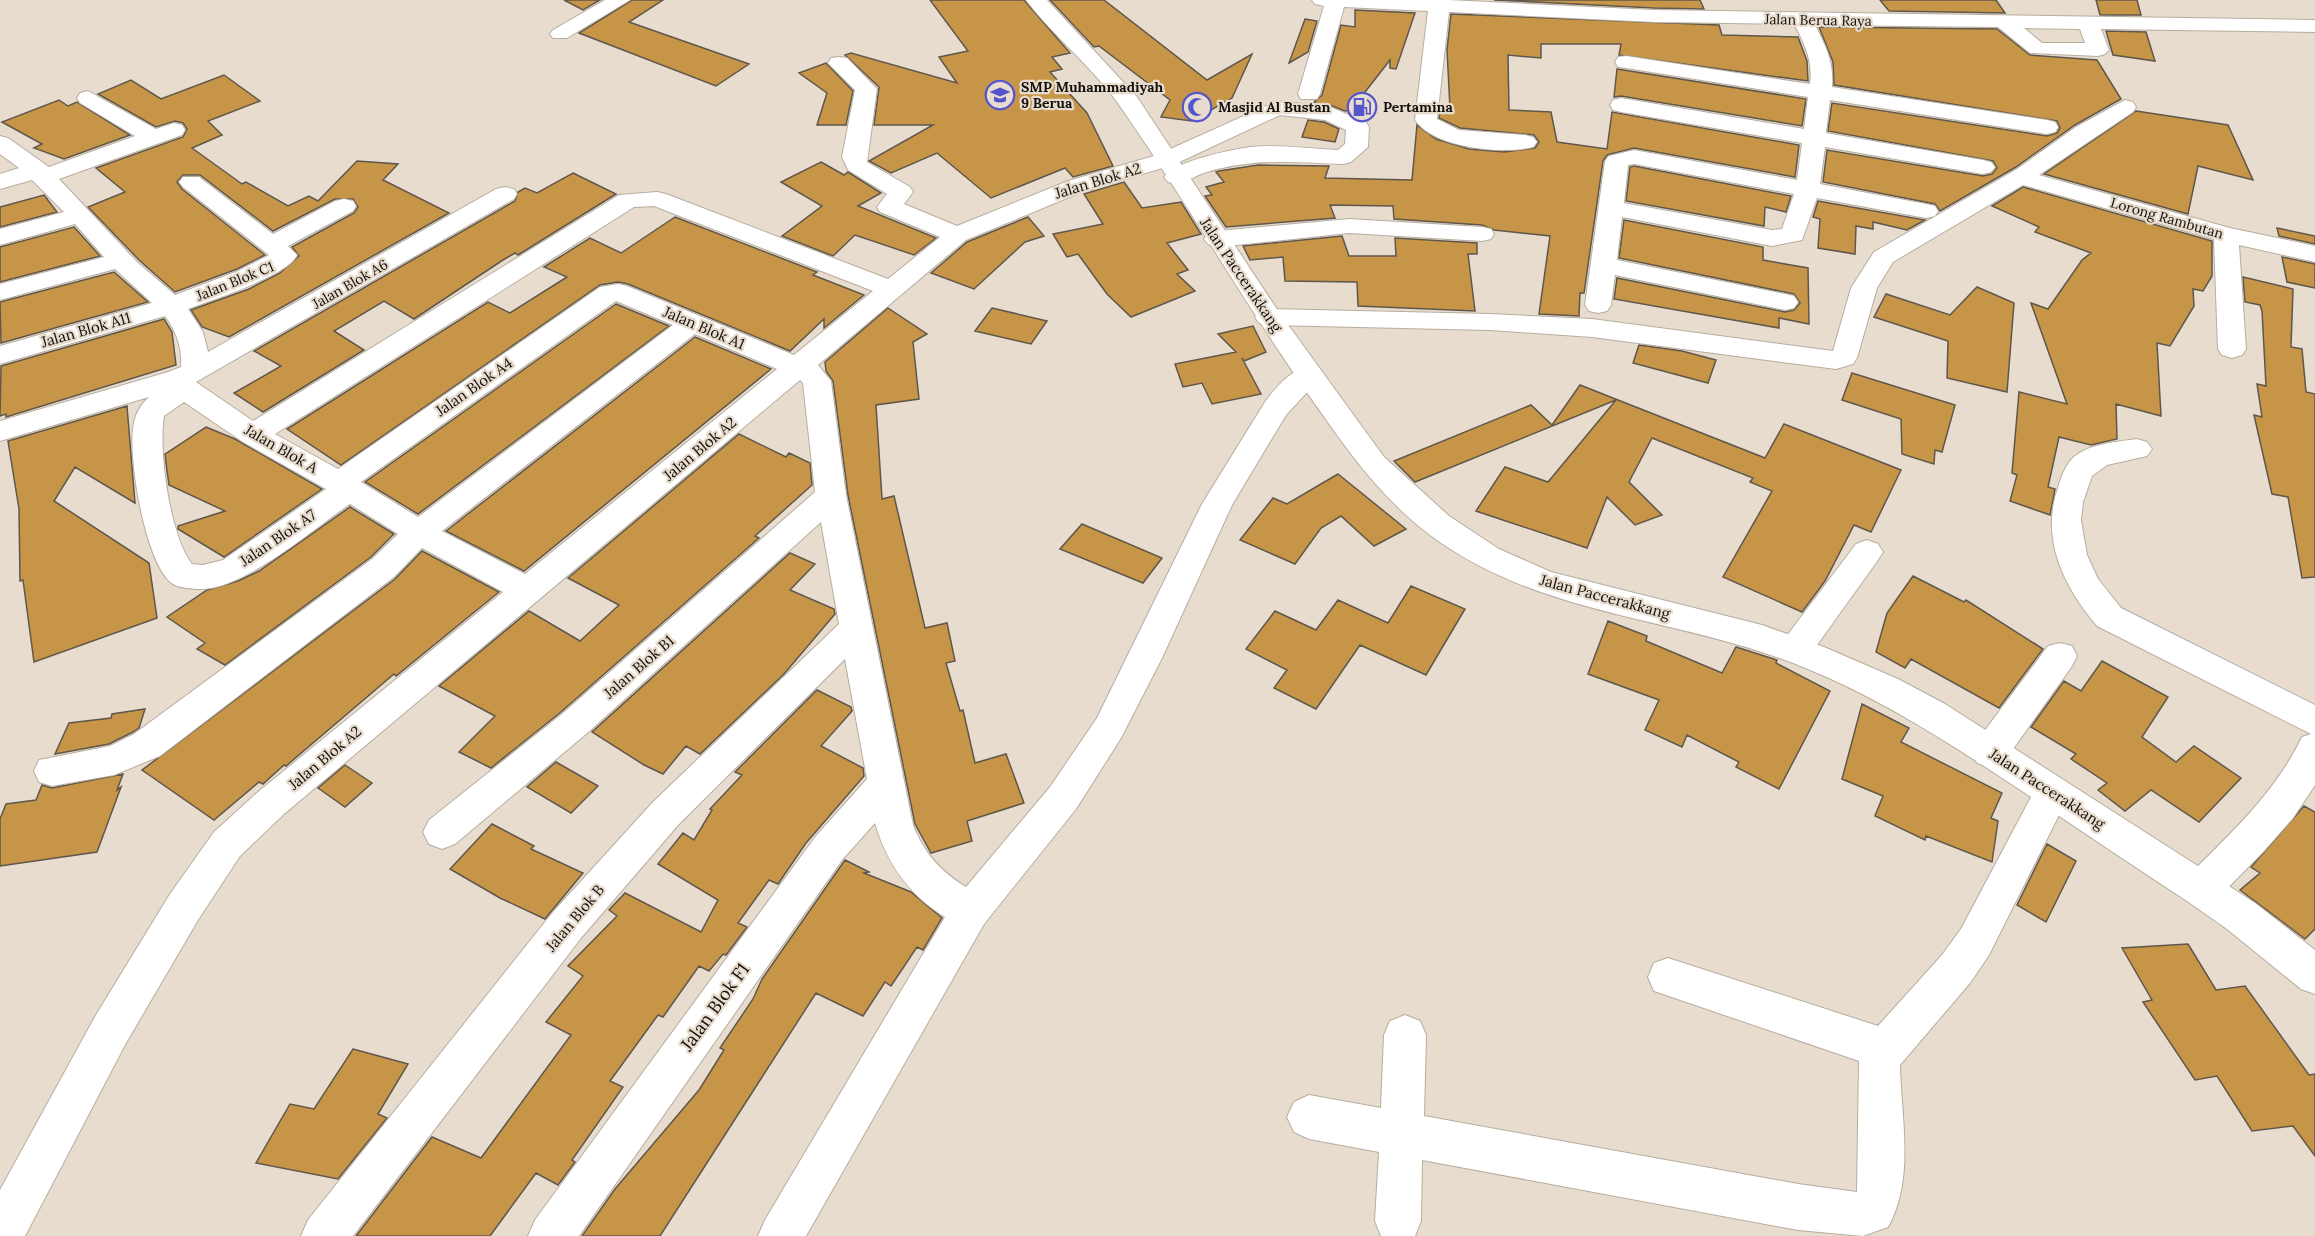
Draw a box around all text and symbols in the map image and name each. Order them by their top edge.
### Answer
street label: Jalan Berua Raya [1763,10,1872,30]
place label: SMP Muhammadiyah 9 Berua [1021,78,1163,112]
school or university icon: SMP Muhammadiyah 9 Berua [984,79,1016,111]
mosque icon: Masjid Al Bustan [1181,91,1213,123]
fuel station icon: Pertamina [1346,91,1378,123]
place label: Masjid Al Bustan [1218,98,1331,116]
place label: Pertamina [1383,98,1453,116]
street label: Jalan Blok A2 [1051,158,1143,203]
street label: Lorong Rambutan [2109,193,2226,243]
street label: Jalan Paccerakkang [1196,213,1287,336]
street label: Jalan Blok A6 [308,255,391,313]
street label: Jalan Blok C1 [193,257,276,305]
street label: Jalan Blok A1 [660,301,748,353]
street label: Jalan Blok A11 [38,308,133,352]
street label: Jalan Blok A4 [431,353,516,421]
street label: Jalan Blok A2 [659,413,740,485]
street label: Jalan Blok A [240,419,322,477]
street label: Jalan Blok A7 [235,505,320,571]
street label: Jalan Paccerakkang [1537,570,1673,623]
street label: Jalan Blok B1 [599,631,678,703]
street label: Jalan Blok A2 [284,722,365,794]
street label: Jalan Paccerakkang [1985,744,2109,833]
street label: Jalan Blok B [541,880,608,956]
street label: Jalan Blok F1 [674,958,754,1056]

